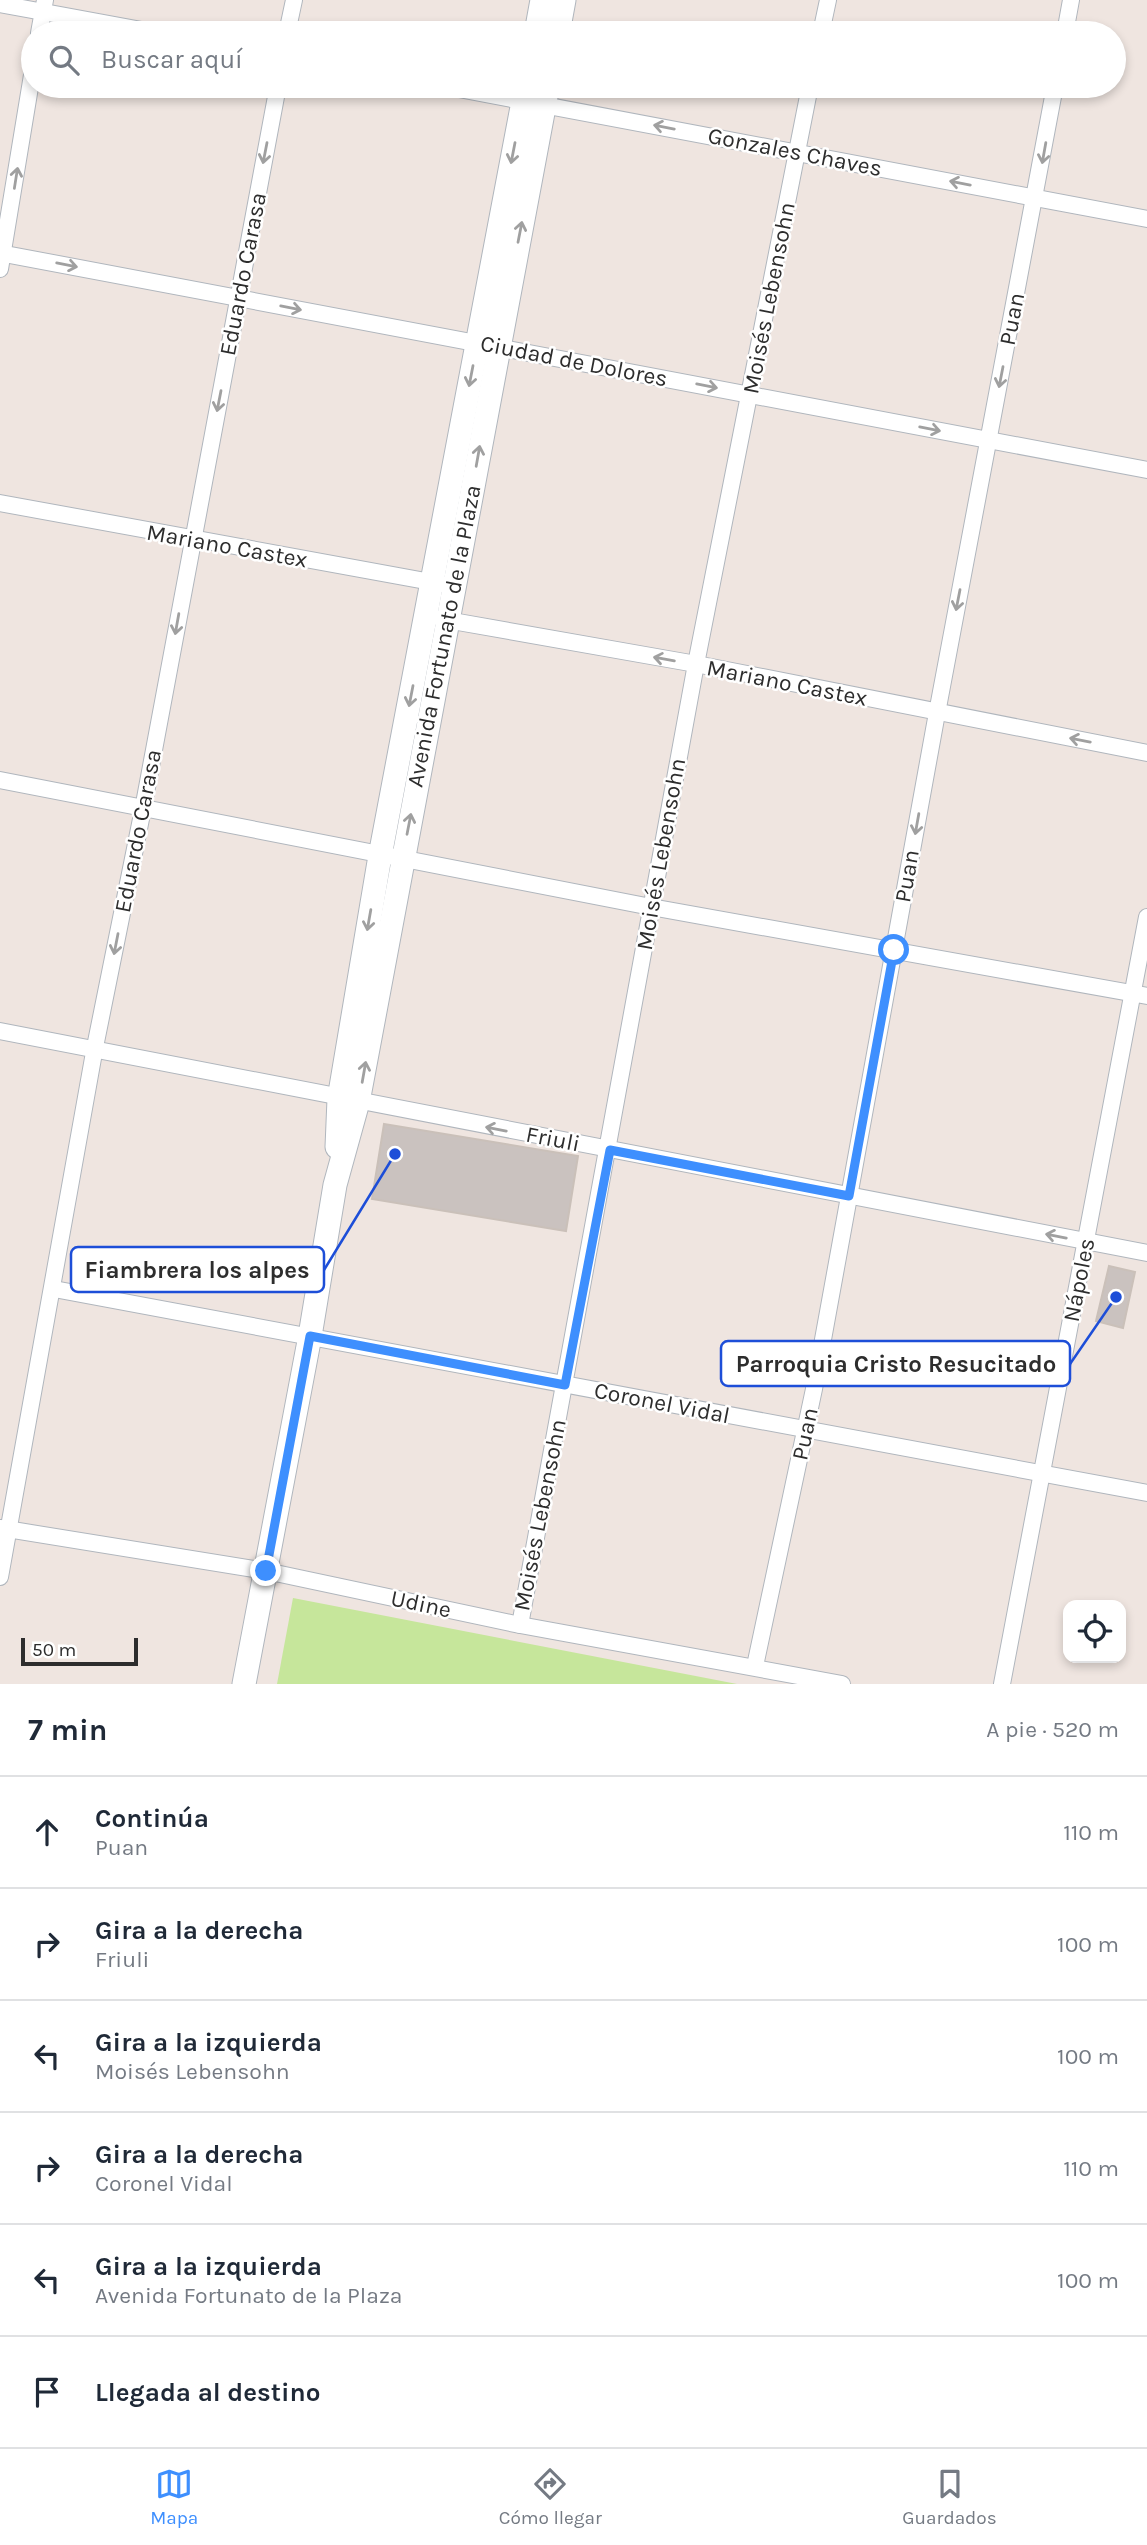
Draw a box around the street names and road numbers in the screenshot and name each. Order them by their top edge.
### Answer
street label: Gonzales Chaves [706,122,884,182]
street label: Eduardo Carasa [214,190,272,358]
street label: Moisés Lebensohn [737,200,801,396]
street label: Puan [994,290,1030,348]
street label: Ciudad de Dolores [478,330,670,392]
street label: Avenida Fortunato de la Plaza [401,482,487,790]
street label: Mariano Castex [144,519,310,573]
street label: Mariano Castex [704,654,870,712]
street label: Eduardo Carasa [109,747,167,915]
street label: Moisés Lebensohn [631,756,691,952]
street label: Puan [889,847,925,905]
street label: Friuli [524,1121,582,1157]
street label: Nápoles [1058,1236,1100,1324]
street label: Coronel Vidal [592,1377,732,1429]
street label: Puan [786,1405,824,1463]
street label: Moisés Lebensohn [508,1417,572,1613]
street label: Udine [388,1584,454,1624]

